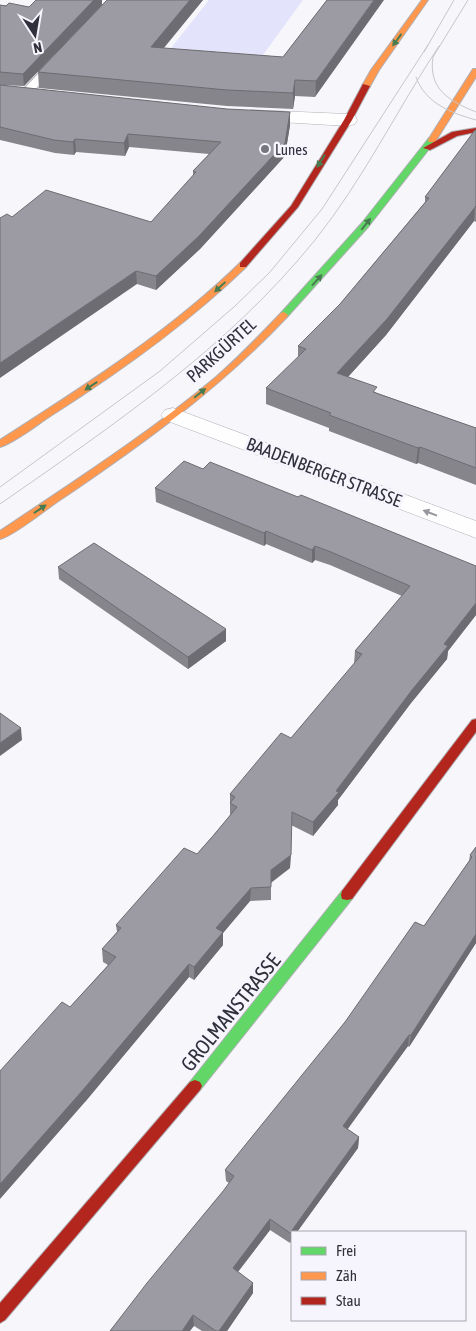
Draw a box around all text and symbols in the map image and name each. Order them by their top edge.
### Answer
north arrow [10,10,60,60]
one-way arrow [392,33,402,47]
text: N [32,39,43,56]
place label: Lunes [275,141,307,158]
marker: Lunes [259,143,271,155]
one-way arrow [317,154,326,168]
one-way arrow [360,218,371,231]
one-way arrow [311,274,323,286]
one-way arrow [214,281,226,293]
street label: PARKGÜRTEL [182,313,260,387]
one-way arrow [85,381,98,390]
one-way arrow [193,387,206,398]
street label: BAADENBERGER STRASSE [244,433,405,511]
one-way arrow [34,504,47,513]
one-way arrow [423,509,438,516]
street label: GROLMANSTRASSE [175,948,285,1076]
legend [291,1231,466,1321]
text: Frei [336,1242,356,1259]
text: Zäh [336,1267,357,1284]
text: Stau [336,1292,361,1309]

